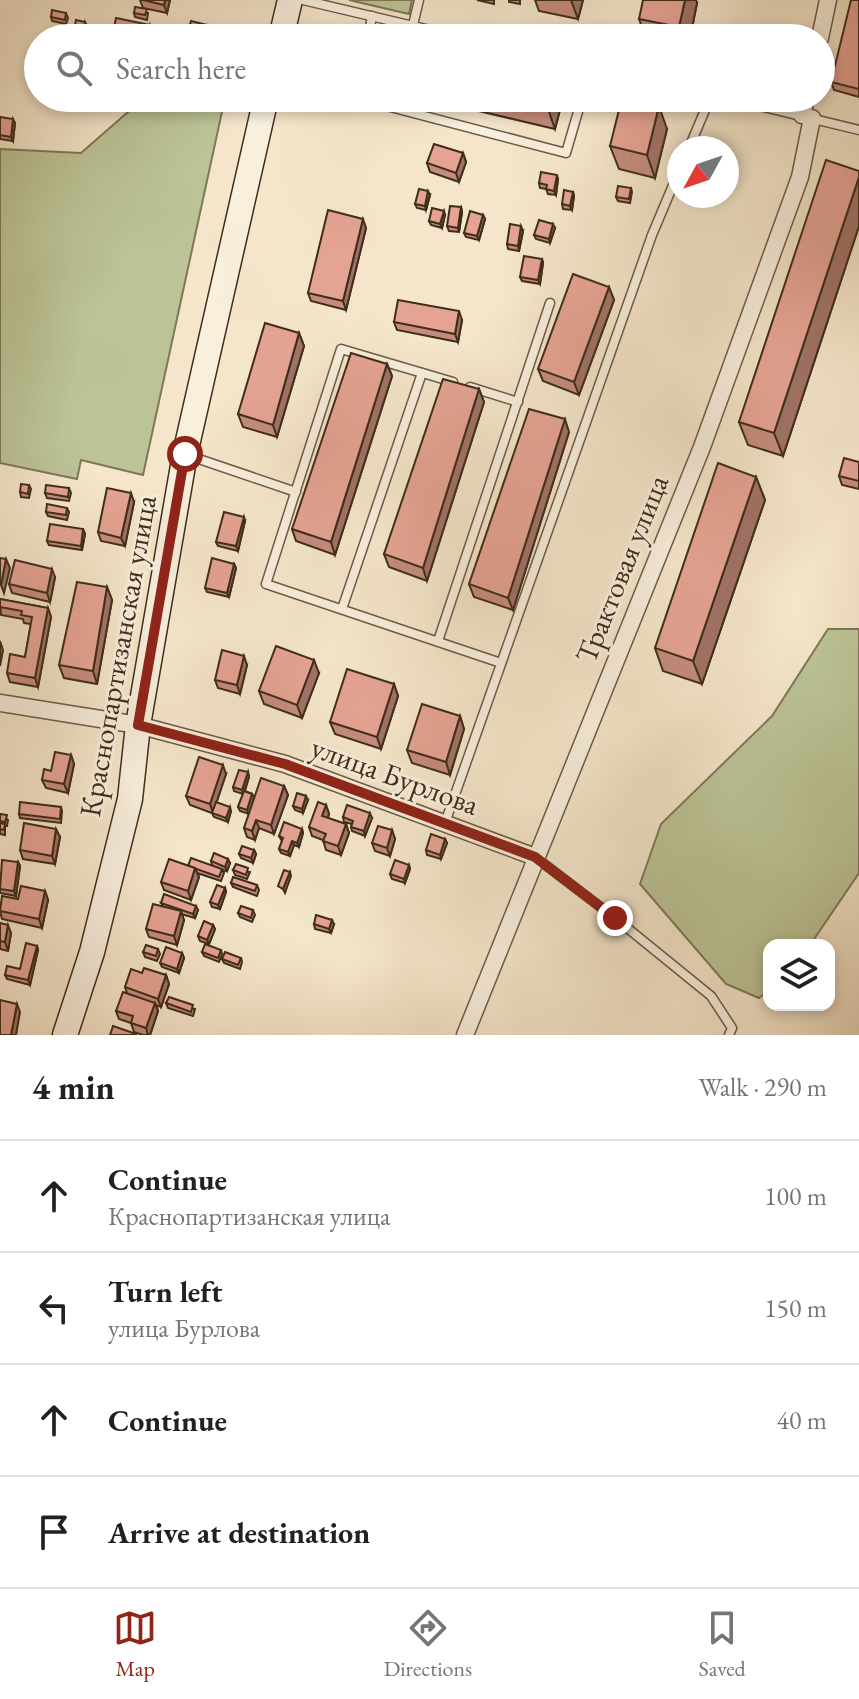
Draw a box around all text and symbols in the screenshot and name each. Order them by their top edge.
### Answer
search box [24,24,835,112]
icon: search [52,46,96,90]
text: Search here [116,49,246,88]
north arrow [667,136,739,208]
route start [167,436,203,472]
street label: Трактовая улица [566,469,677,669]
street label: Краснопартизанская улица [70,492,165,820]
street label: улица Бурлова [306,727,484,824]
route end [597,900,633,936]
map controls [763,939,835,1011]
button: layers [763,939,835,1011]
text: 4 min [32,1065,115,1109]
text: Walk · 290 m [699,1070,827,1104]
text: Continue [108,1160,227,1199]
icon: ahead [32,1174,76,1218]
text: 100 m [764,1179,827,1213]
text: Краснопартизанская улица [108,1199,390,1233]
text: Turn left [108,1272,222,1311]
icon: left [32,1286,76,1330]
text: 150 m [764,1291,827,1325]
text: улица Бурлова [108,1311,260,1345]
icon: ahead [32,1398,76,1442]
text: Continue [108,1401,227,1440]
text: 40 m [777,1403,827,1437]
icon: arrive [32,1510,76,1554]
text: Arrive at destination [108,1513,370,1552]
tab: Map [113,1606,157,1683]
tab: Directions [384,1606,472,1683]
tab: Saved [699,1606,746,1683]

